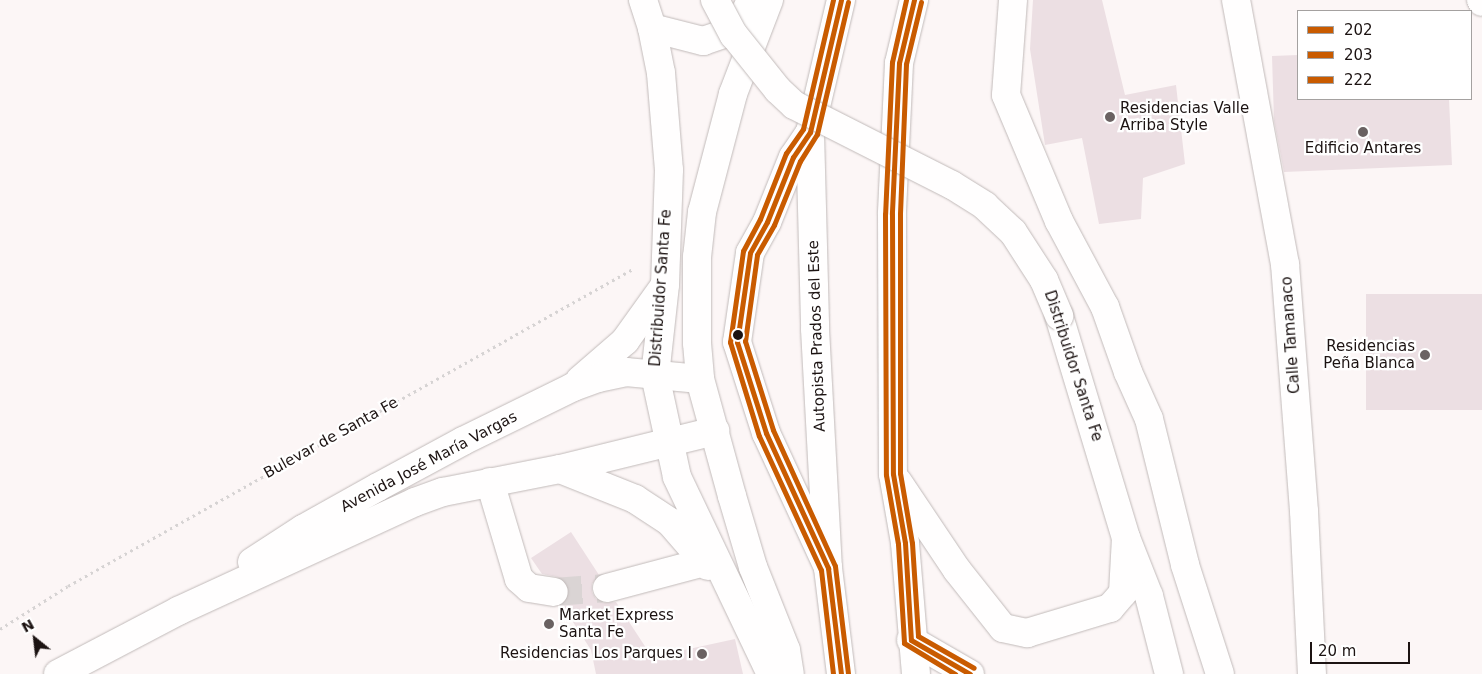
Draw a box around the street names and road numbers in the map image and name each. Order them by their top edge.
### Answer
street label: Distribuidor Santa Fe [647,209,675,367]
street label: Autopista Prados del Este [805,240,829,432]
street label: Calle Tamanaco [1278,276,1304,394]
street label: Distribuidor Santa Fe [1040,288,1106,444]
street label: Bulevar de Santa Fe [261,394,401,482]
street label: Avenida José María Vargas [338,408,520,516]

